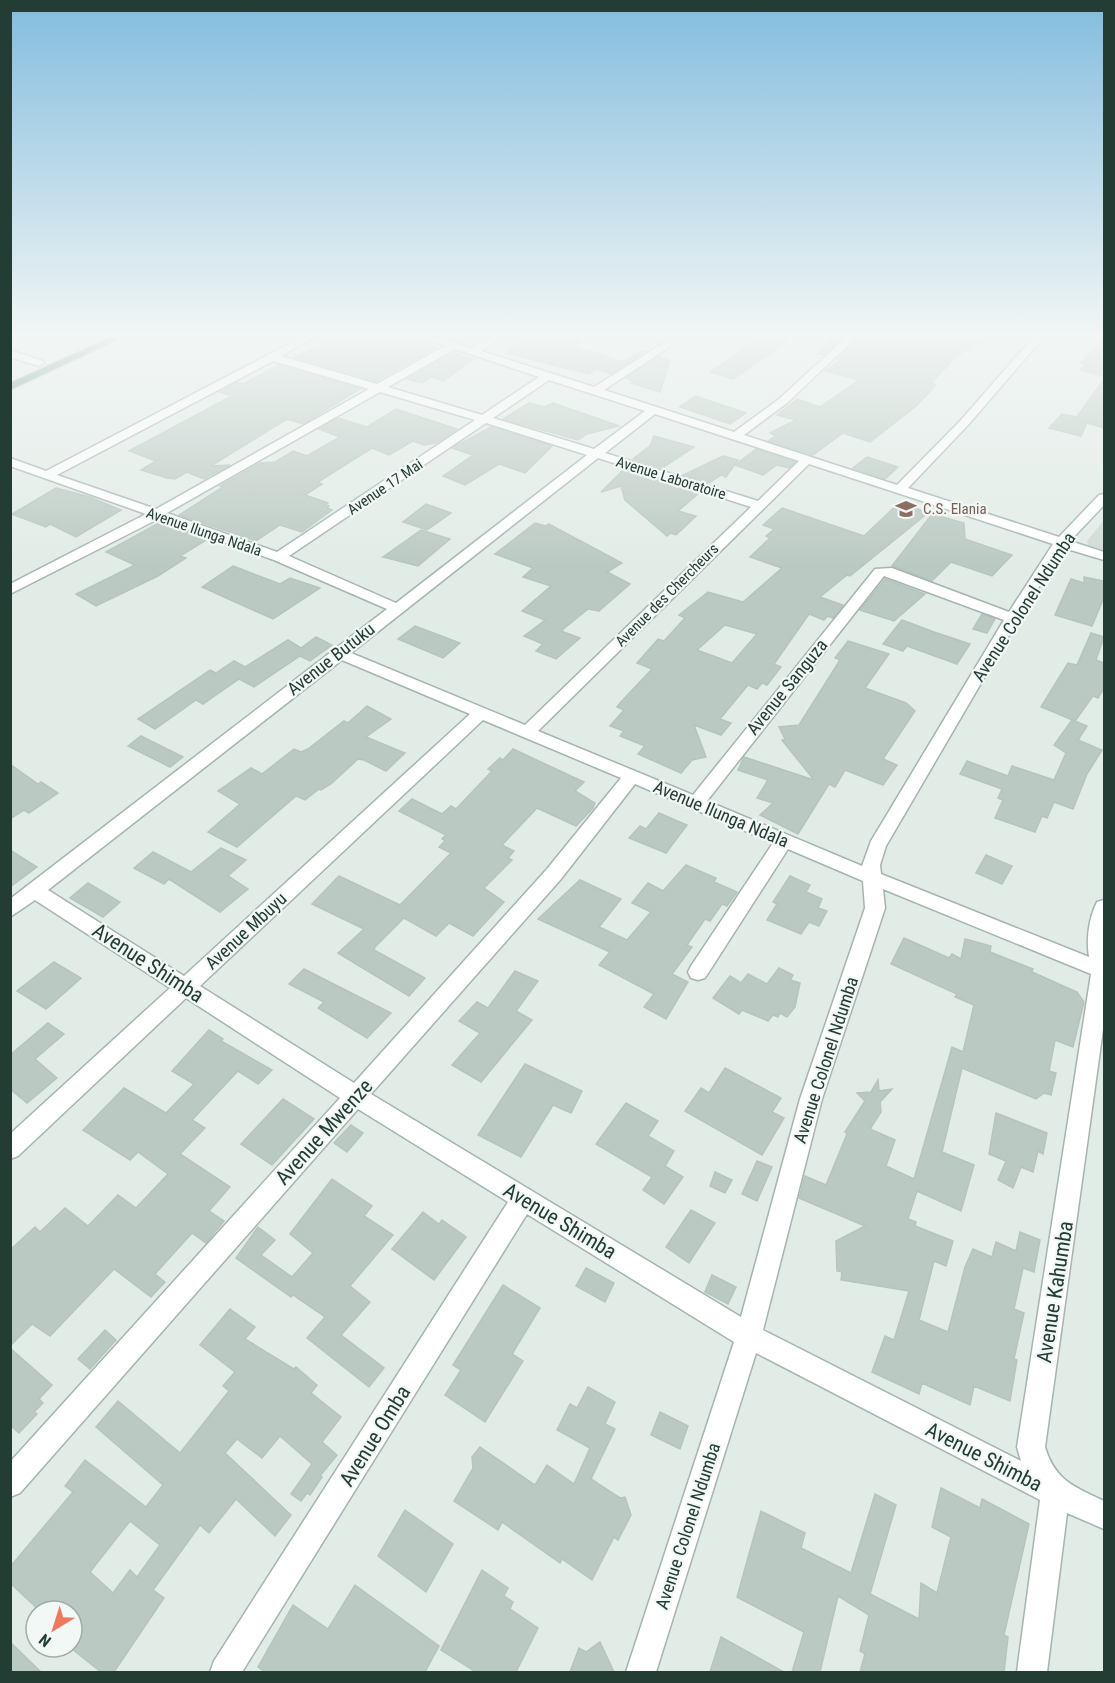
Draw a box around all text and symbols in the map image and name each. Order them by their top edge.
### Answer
street label: Avenue Laboratoire [614,453,728,503]
street label: Avenue 17 Mai [344,455,426,519]
school or university icon: C.S. Elania [894,497,918,521]
place label: C.S. Elania [923,500,987,518]
street label: Avenue Ilunga Ndala [144,504,264,560]
street label: Avenue Colonel Ndumba [967,528,1080,685]
street label: Avenue des Chercheurs [612,540,722,650]
street label: Avenue Butuku [283,618,379,699]
street label: Avenue Sanguza [742,635,832,739]
street label: Avenue Ilunga Ndala [650,776,792,852]
street label: Avenue Mbuyu [201,888,291,974]
street label: Avenue Shimba [88,918,208,1008]
street label: Avenue Colonel Ndumba [789,974,862,1146]
street label: Avenue Mwenze [270,1074,378,1190]
street label: Avenue Shimba [499,1178,621,1264]
street label: Avenue Kahumba [1032,1219,1078,1365]
street label: Avenue Omba [335,1381,415,1491]
street label: Avenue Shimba [922,1417,1046,1497]
street label: Avenue Colonel Ndumba [651,1440,724,1612]
north arrow [24,1599,84,1659]
text: N [35,1630,55,1651]

